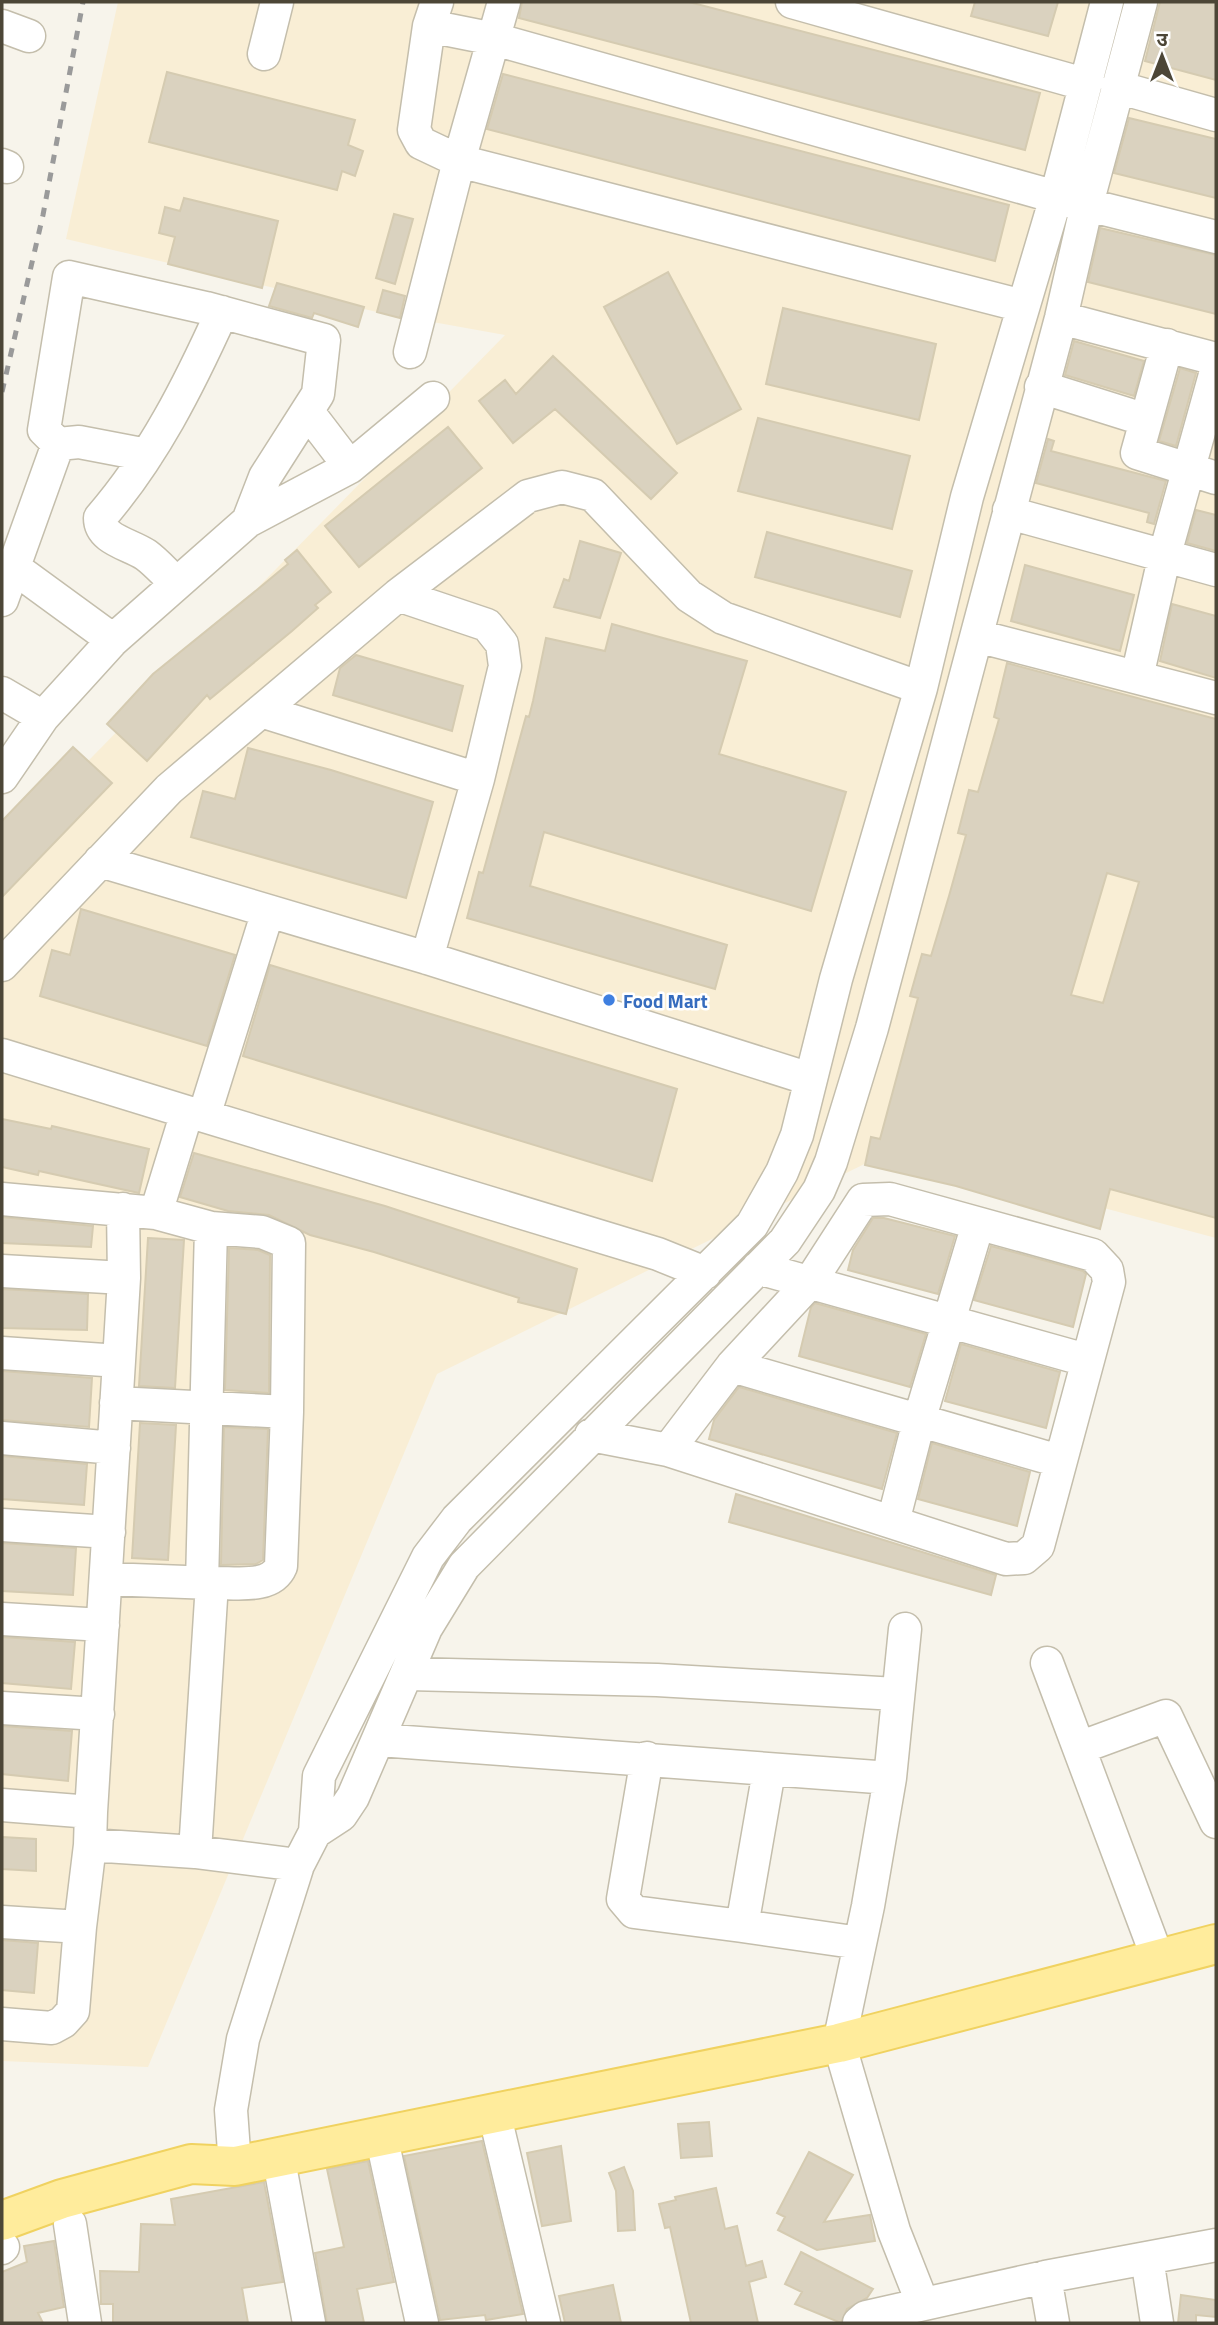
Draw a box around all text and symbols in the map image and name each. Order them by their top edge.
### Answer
north arrow [1127,21,1197,91]
text: उ [1156,24,1168,53]
place label: Food Mart [623,986,708,1015]
marker: Food Mart [601,992,617,1008]

